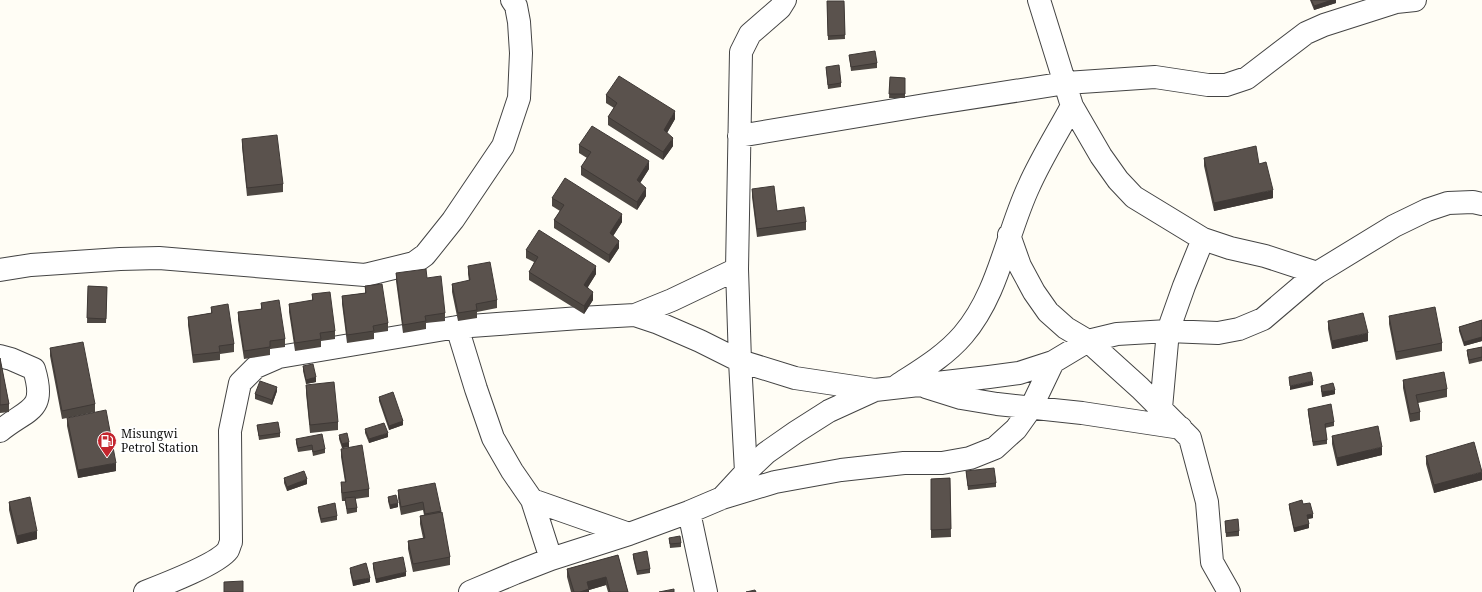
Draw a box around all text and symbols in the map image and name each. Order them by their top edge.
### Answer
place label: Misungwi Petrol Station [121,425,199,456]
fuel station icon: Misungwi Petrol Station [96,430,118,458]

